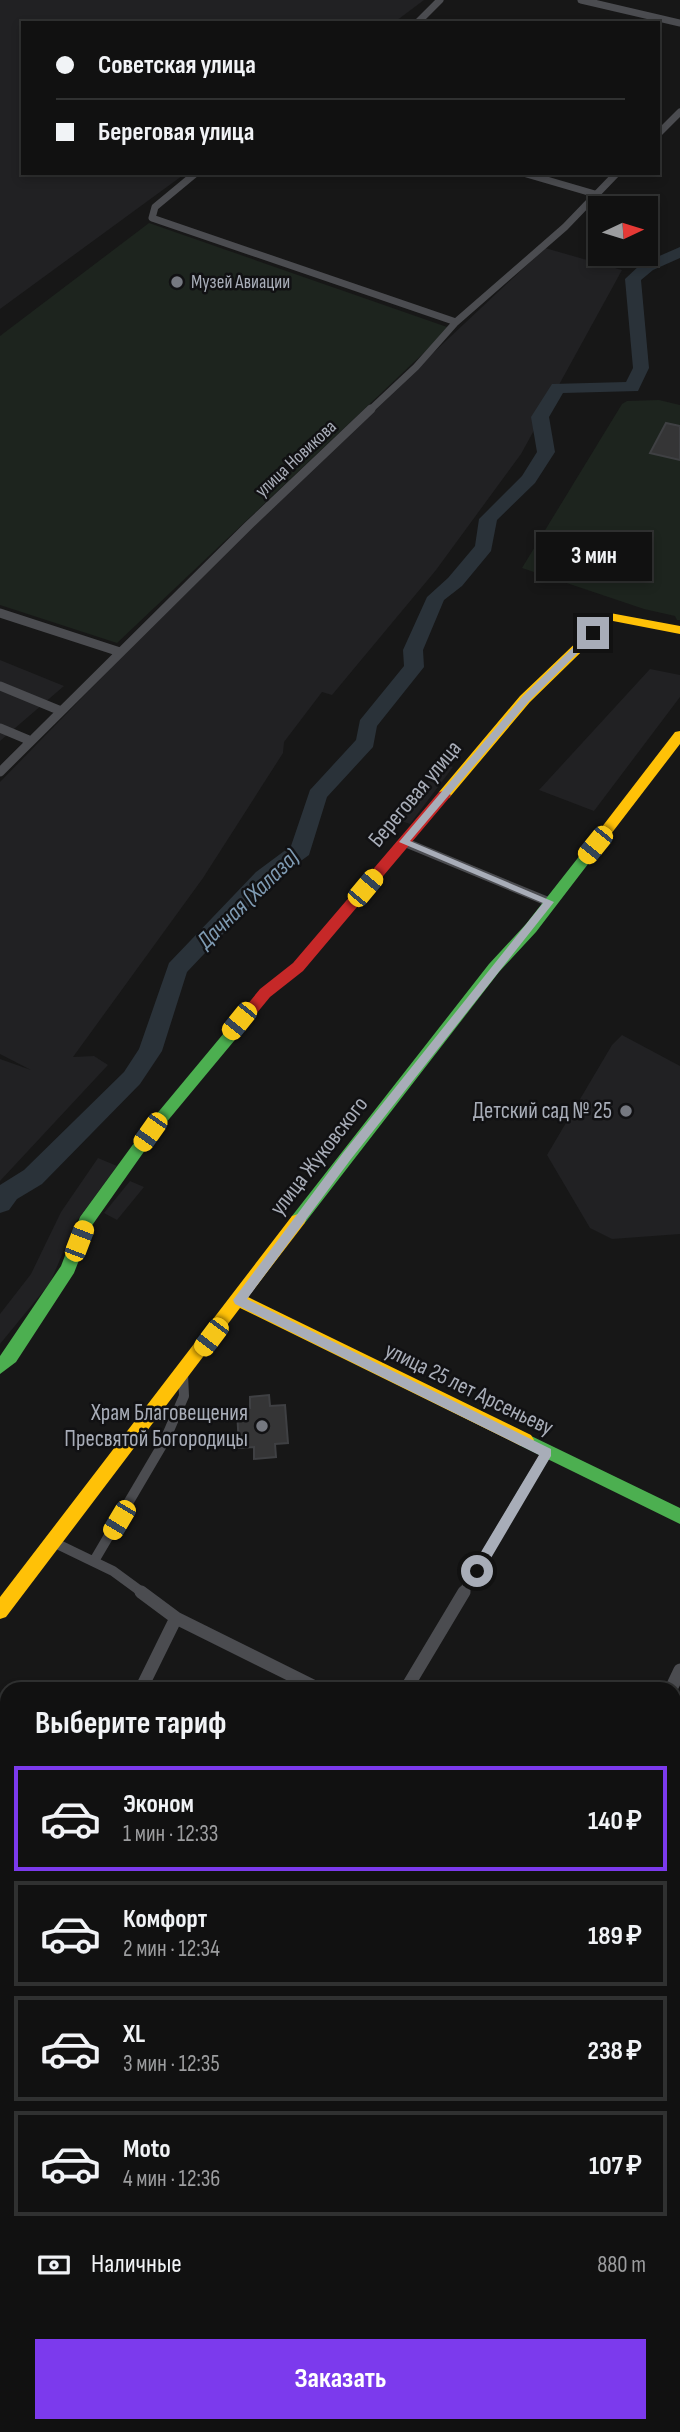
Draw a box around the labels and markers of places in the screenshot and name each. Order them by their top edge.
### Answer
place label: Музей Авиации [191,271,290,294]
marker: Музей Авиации [169,274,185,290]
place label: Детский сад № 25 [473,1097,612,1125]
marker: Детский сад № 25 [618,1103,634,1119]
place label: Храм Благовещения Пресвятой Богородицы [64,1399,248,1453]
marker: Храм Благовещения Пресвятой Богородицы [254,1418,270,1434]

